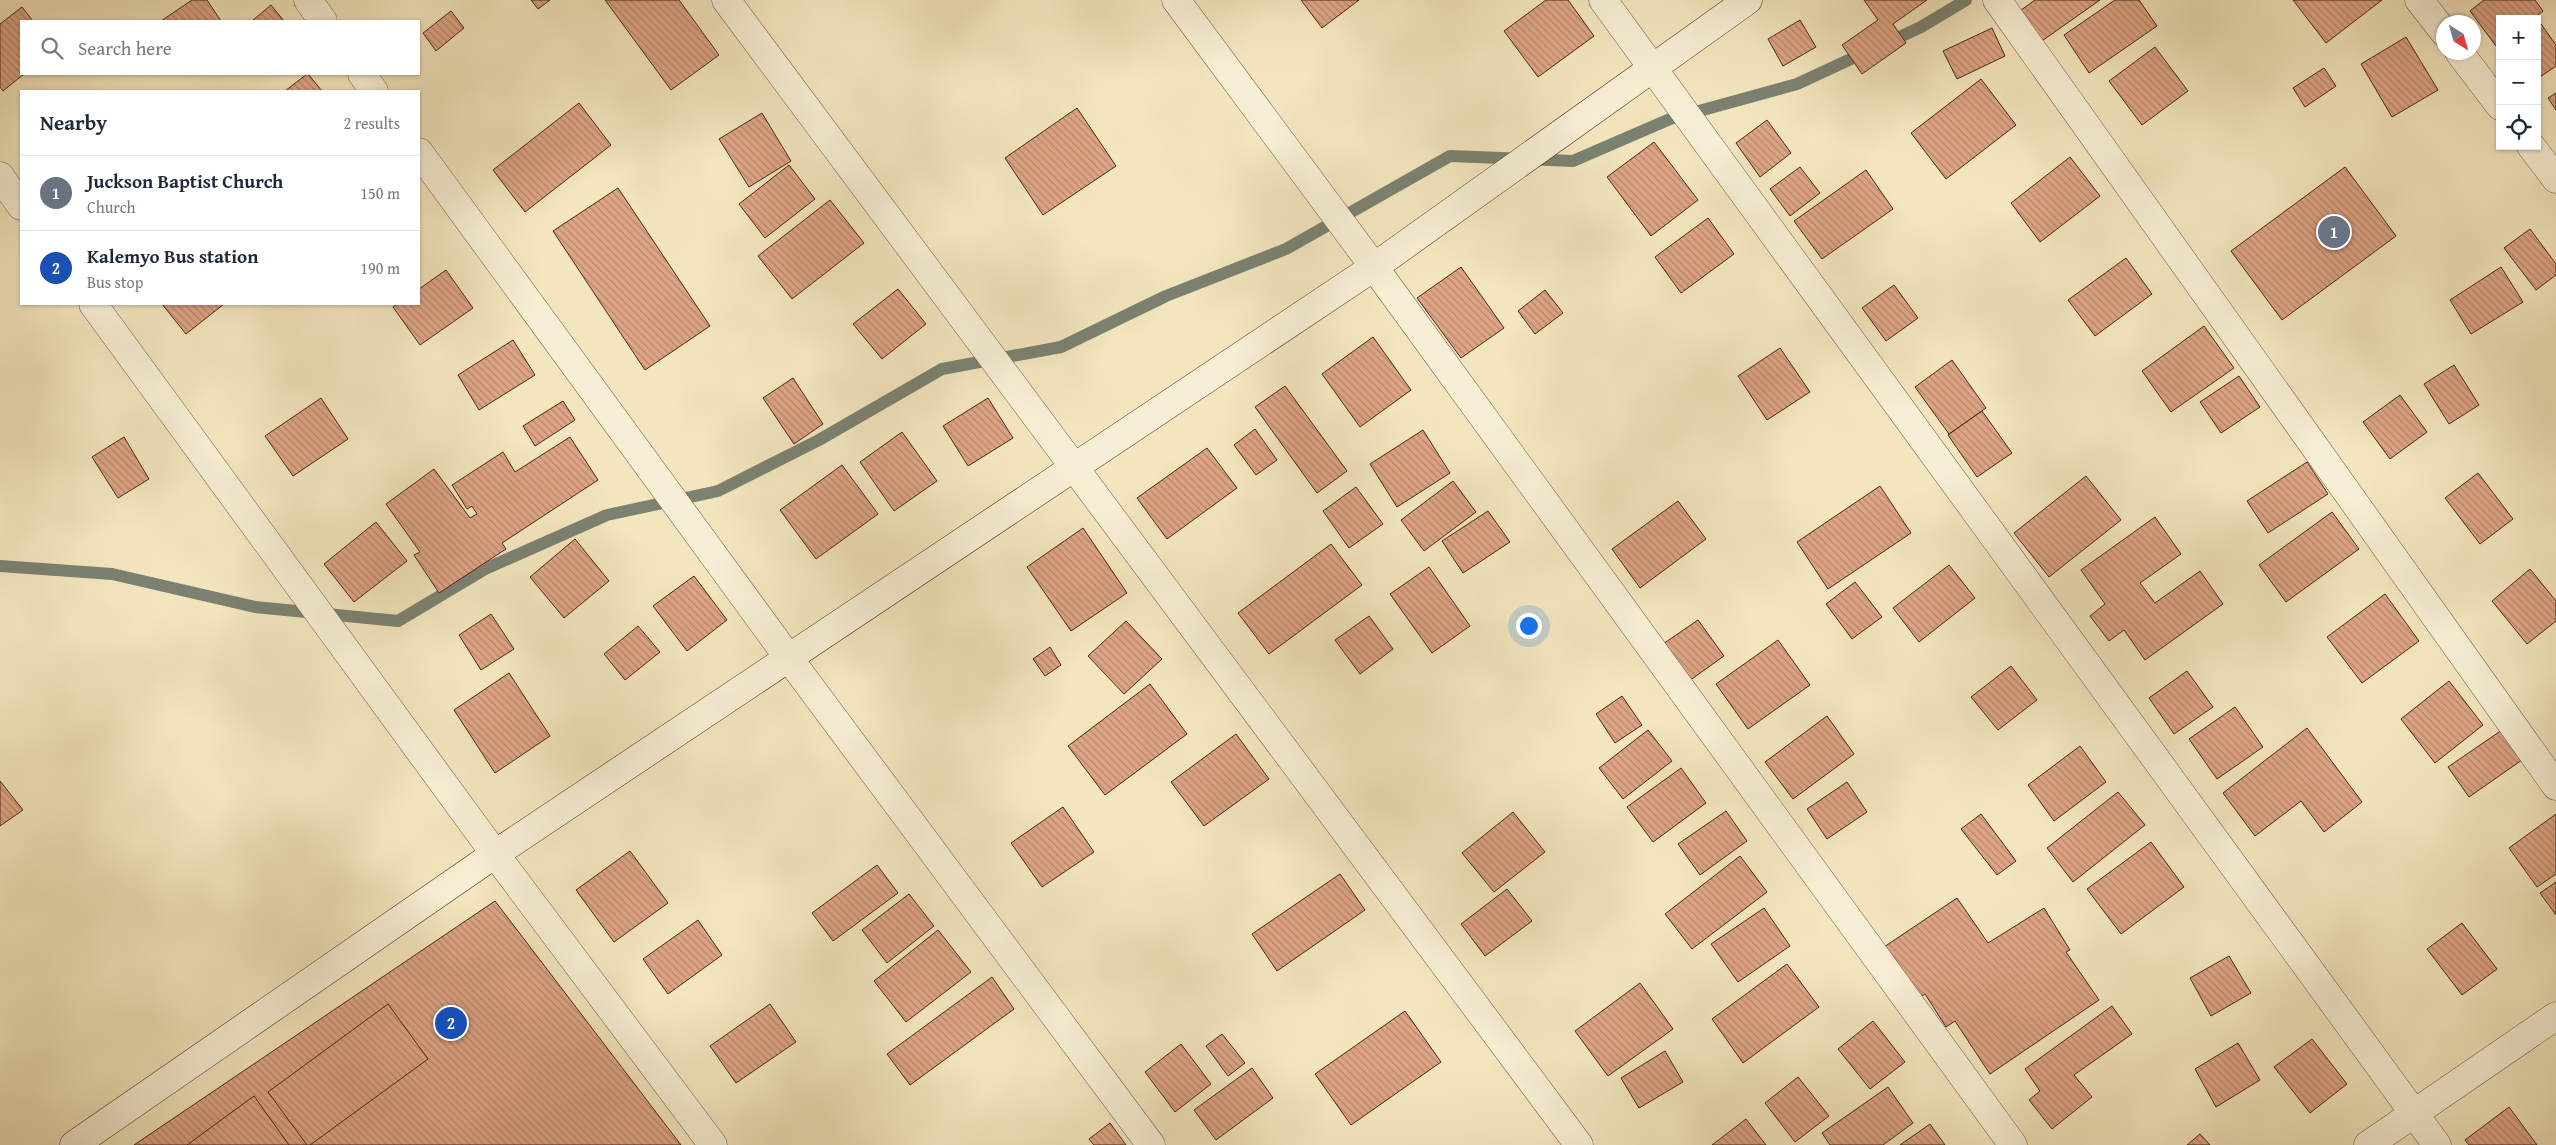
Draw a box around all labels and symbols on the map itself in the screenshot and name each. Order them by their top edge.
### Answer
north arrow [2436,15,2481,60]
pin: 1 [2318,213,2350,251]
your location [1516,613,1542,639]
pin: 2 [435,1004,467,1042]

